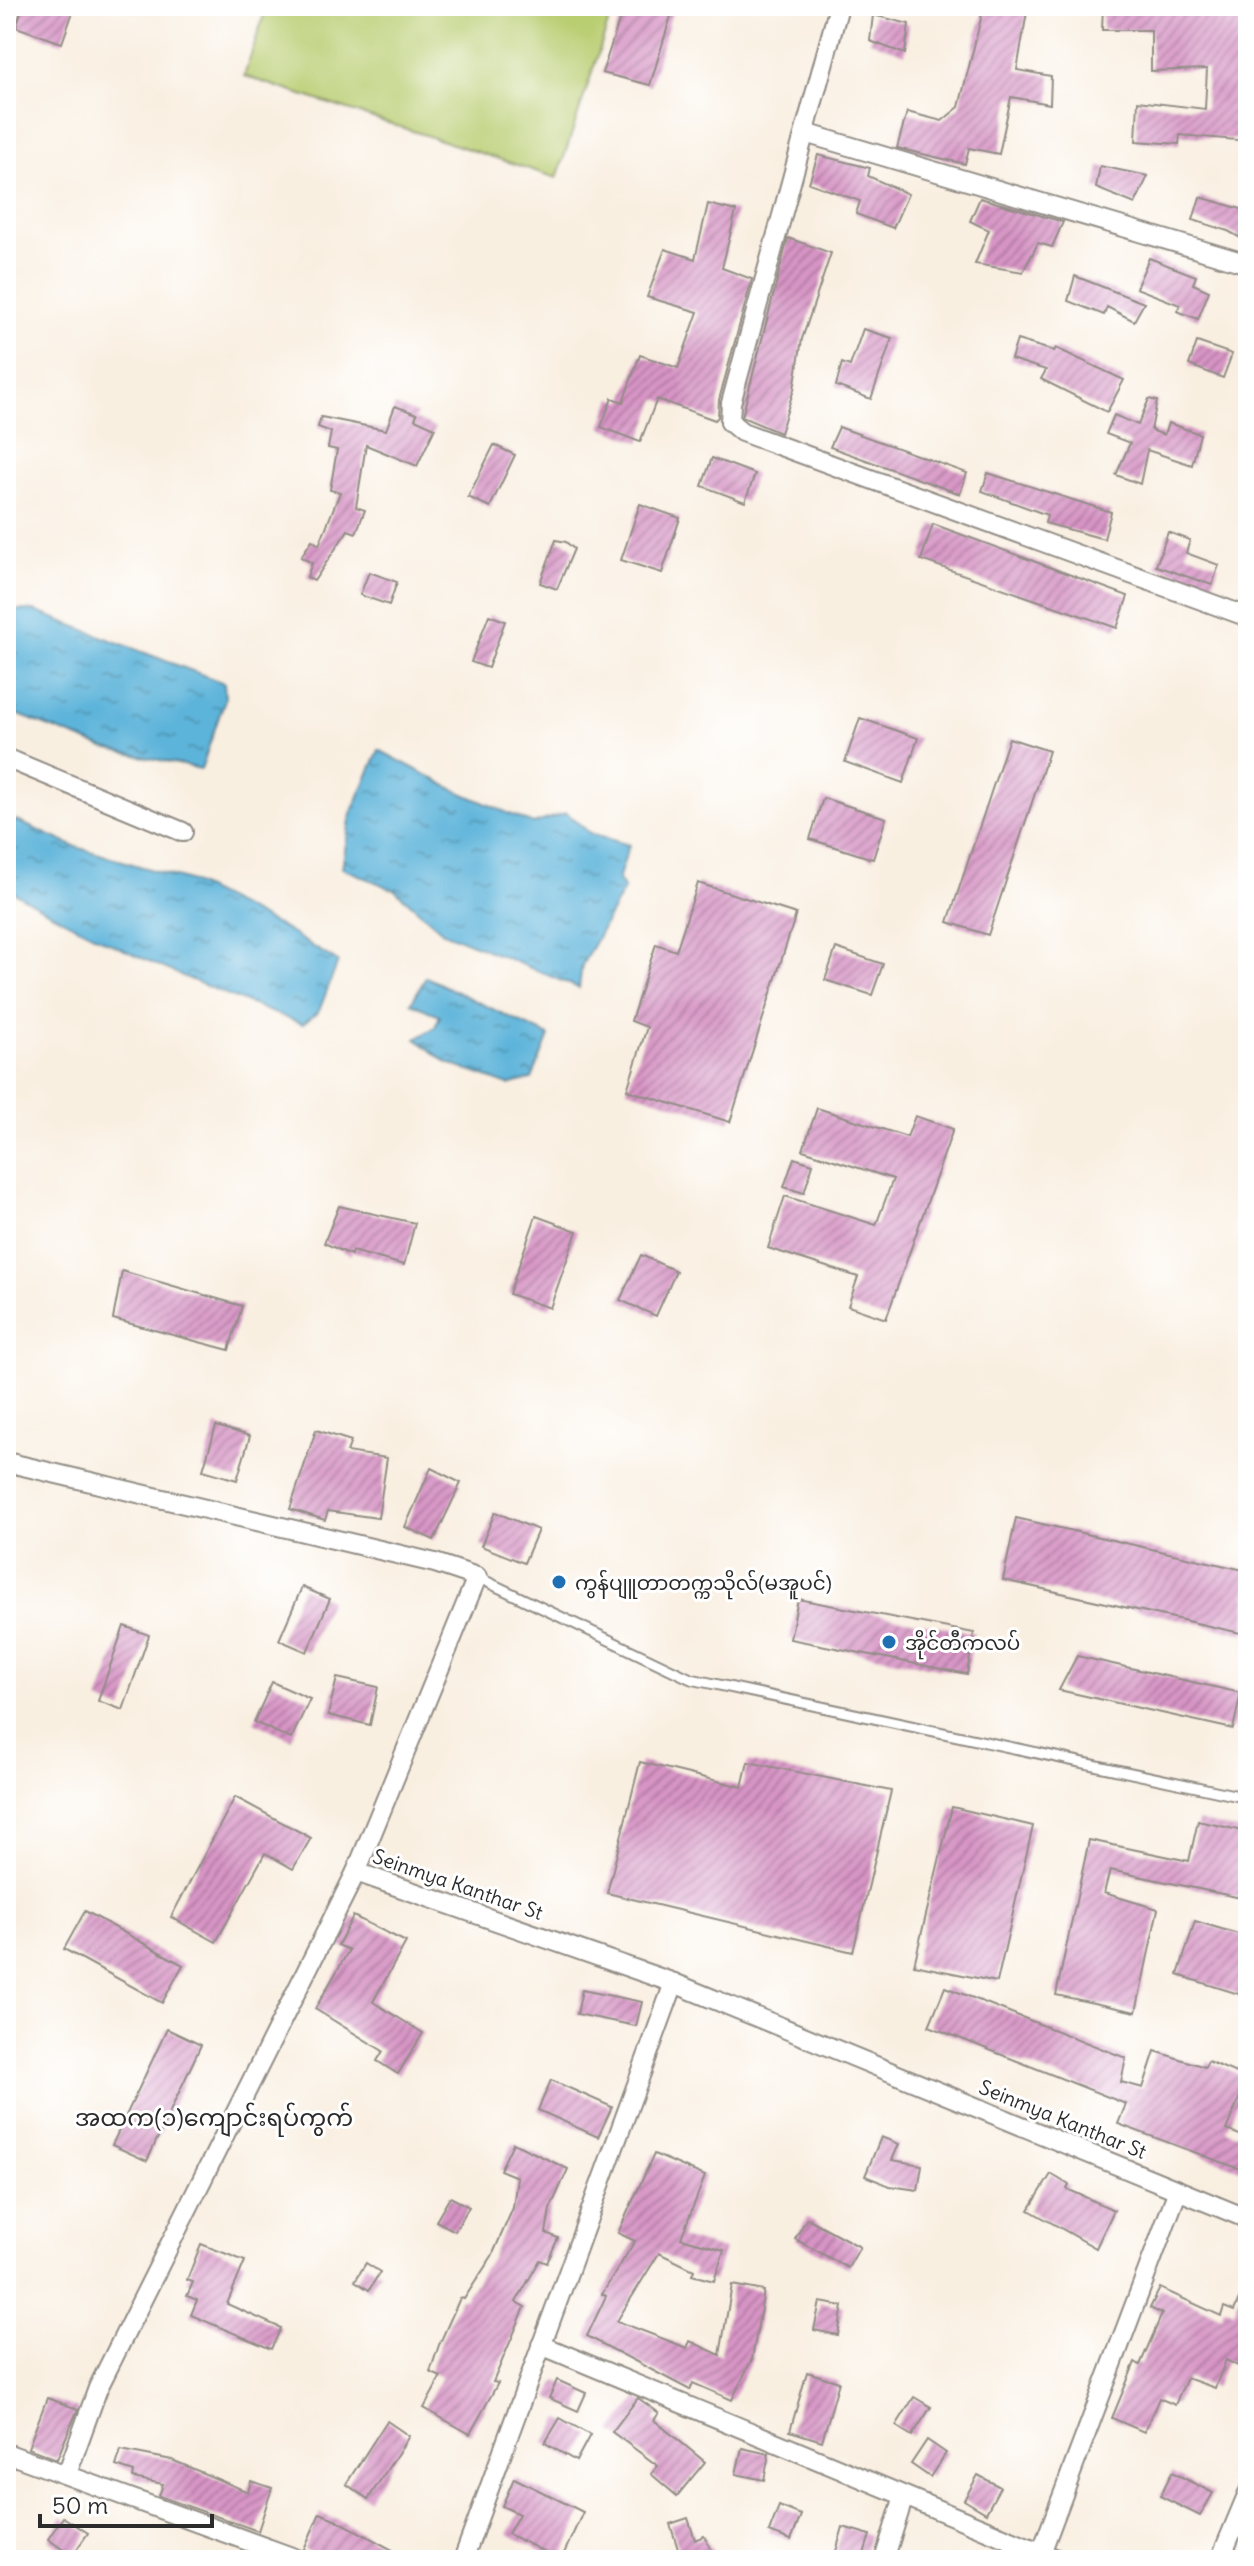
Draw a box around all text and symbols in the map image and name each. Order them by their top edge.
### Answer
place label: ကွန်ပျူတာတက္ကသိုလ်(မအူပင်) [575,1569,832,1600]
marker: ကွန်ပျူတာတက္ကသိုလ်(မအူပင်) [550,1573,568,1591]
place label: အိုင်တီကလပ် [905,1629,1020,1660]
marker: အိုင်တီကလပ် [880,1633,898,1651]
street label: Seinmya Kanthar St [370,1843,547,1925]
street label: Seinmya Kanthar St [976,2074,1150,2164]
district label: အထက(၁)ကျောင်းရပ်ကွက် [75,2102,353,2137]
scale bar [40,2478,212,2528]
text: 50 m [52,2490,108,2520]

